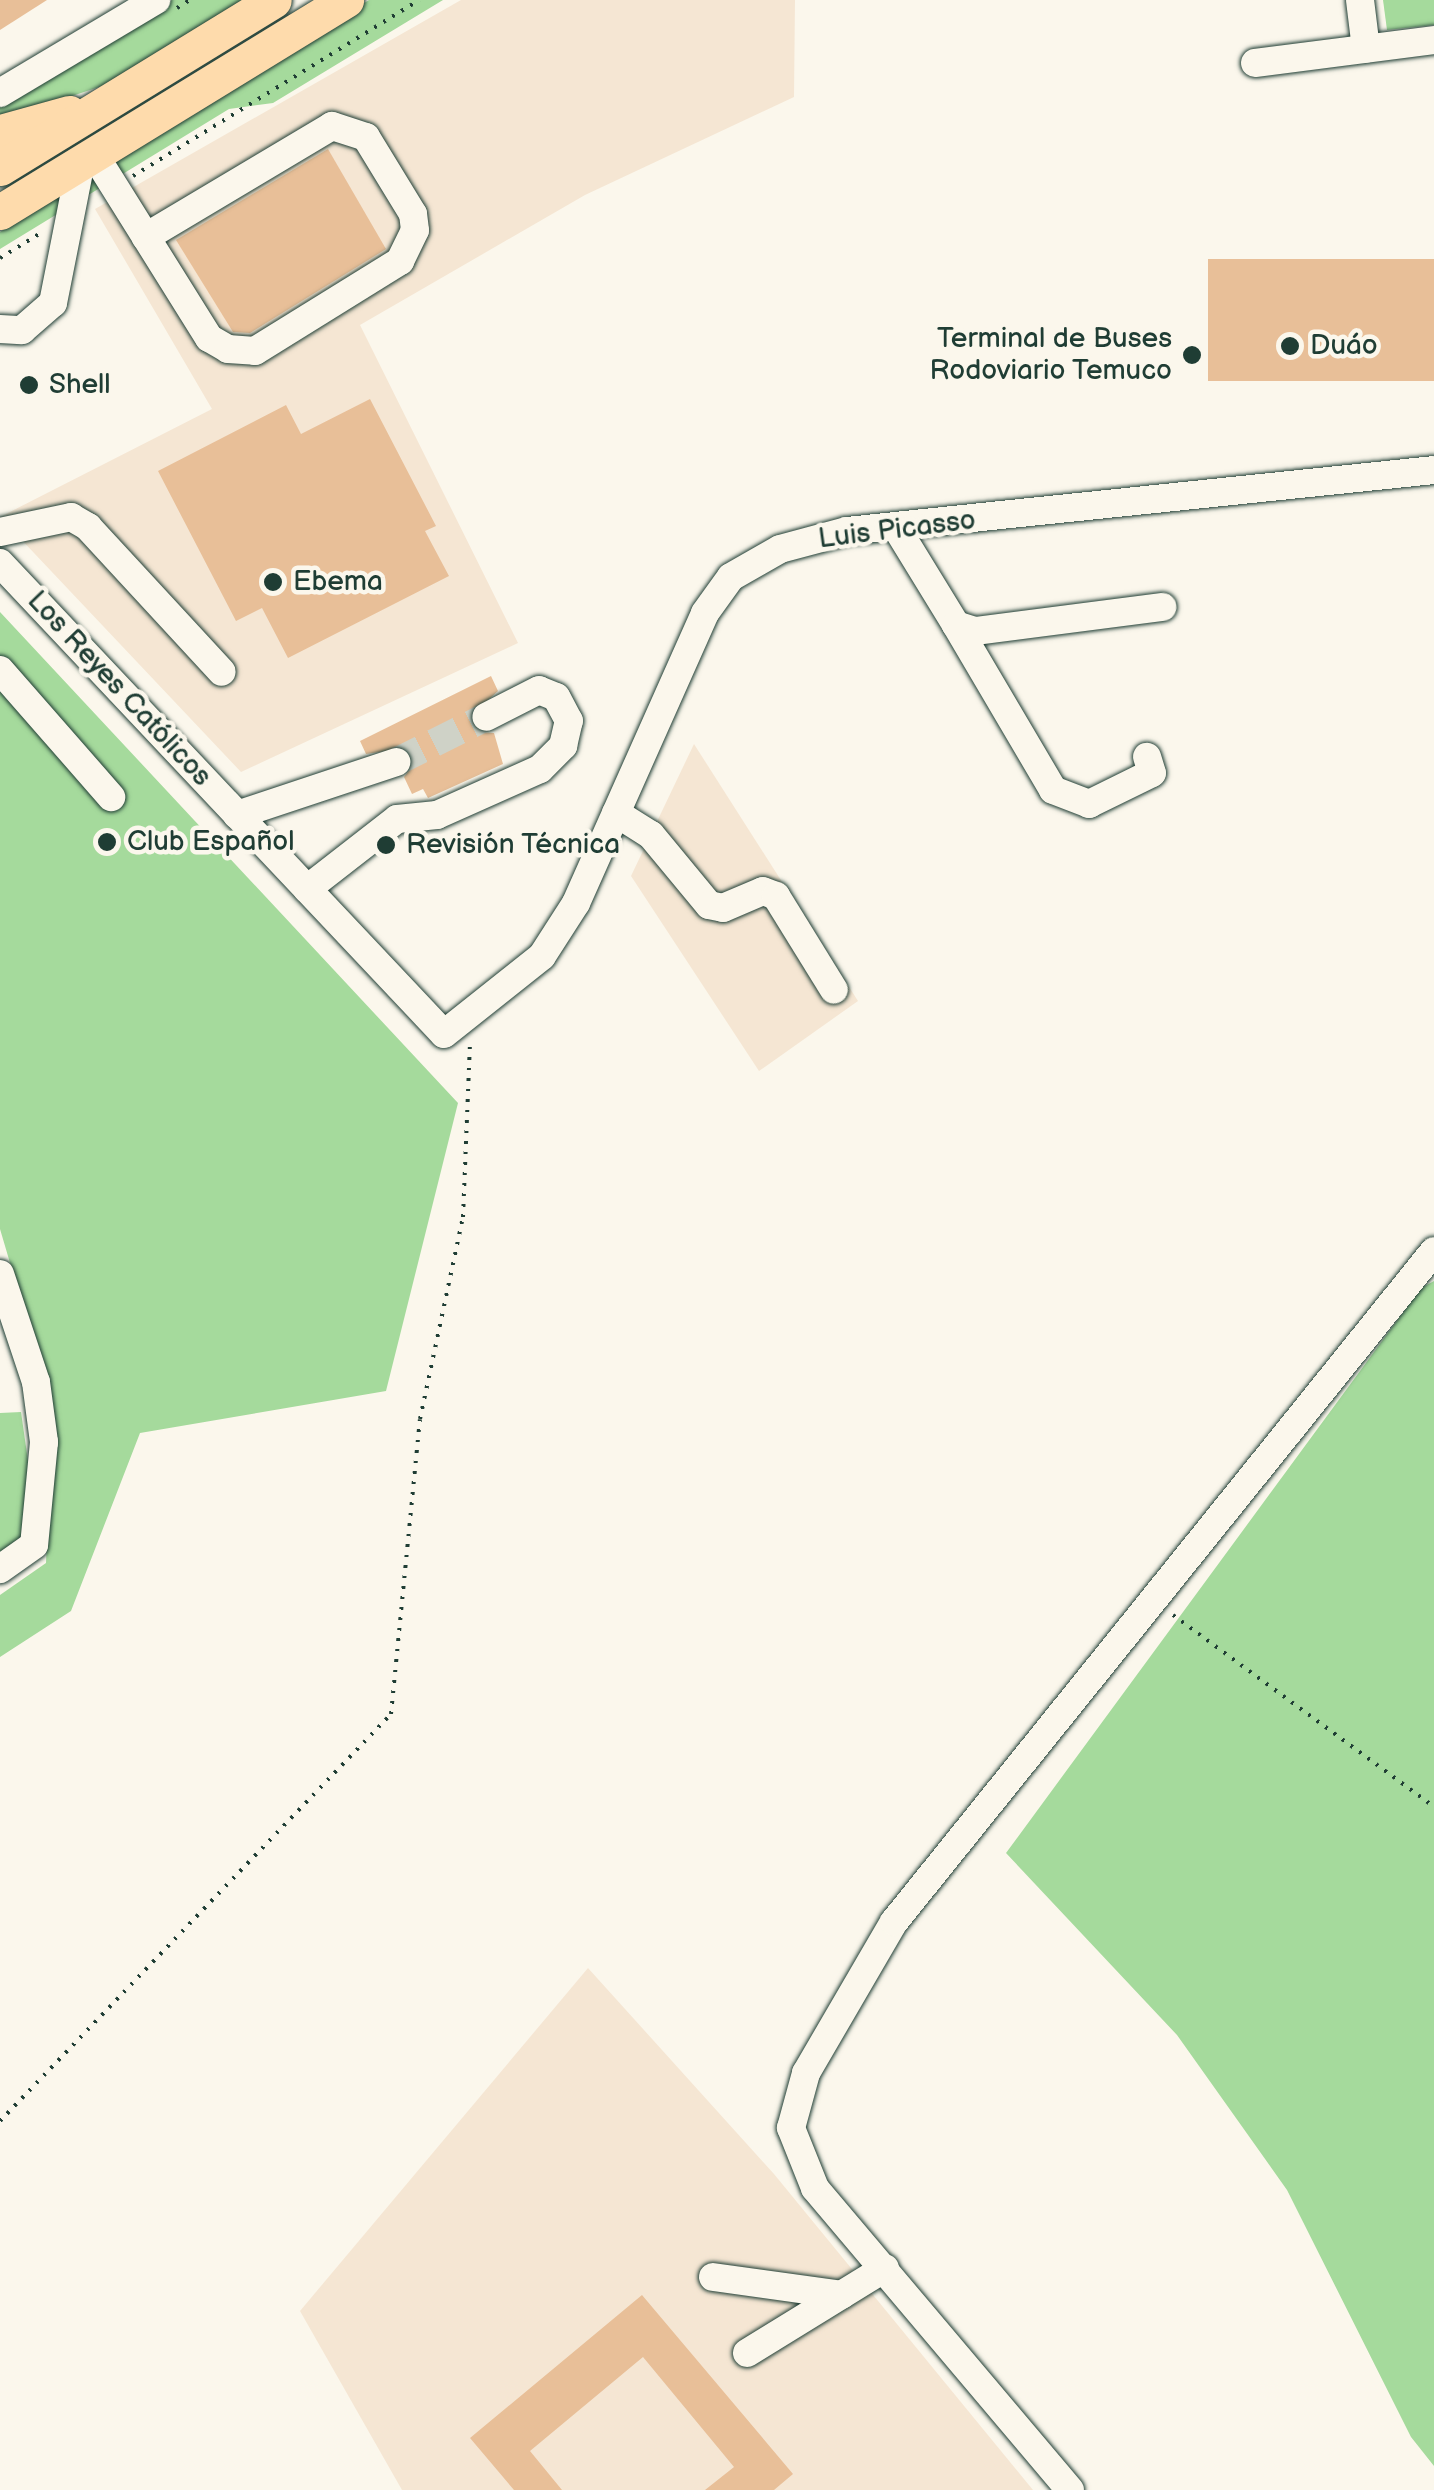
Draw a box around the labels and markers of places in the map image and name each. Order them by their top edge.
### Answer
place label: Terminal de Buses Rodoviario Temuco [929,322,1172,388]
place label: Duáo [1310,329,1378,363]
marker: Duáo [1279,335,1301,357]
marker: Terminal de Buses Rodoviario Temuco [1181,344,1203,366]
place label: Shell [49,368,111,402]
marker: Shell [18,374,40,396]
place label: Ebema [293,565,383,599]
marker: Ebema [262,571,284,593]
place label: Club Español [127,825,294,859]
place label: Revisión Técnica [406,828,621,862]
marker: Club Español [96,831,118,853]
marker: Revisión Técnica [375,834,397,856]

